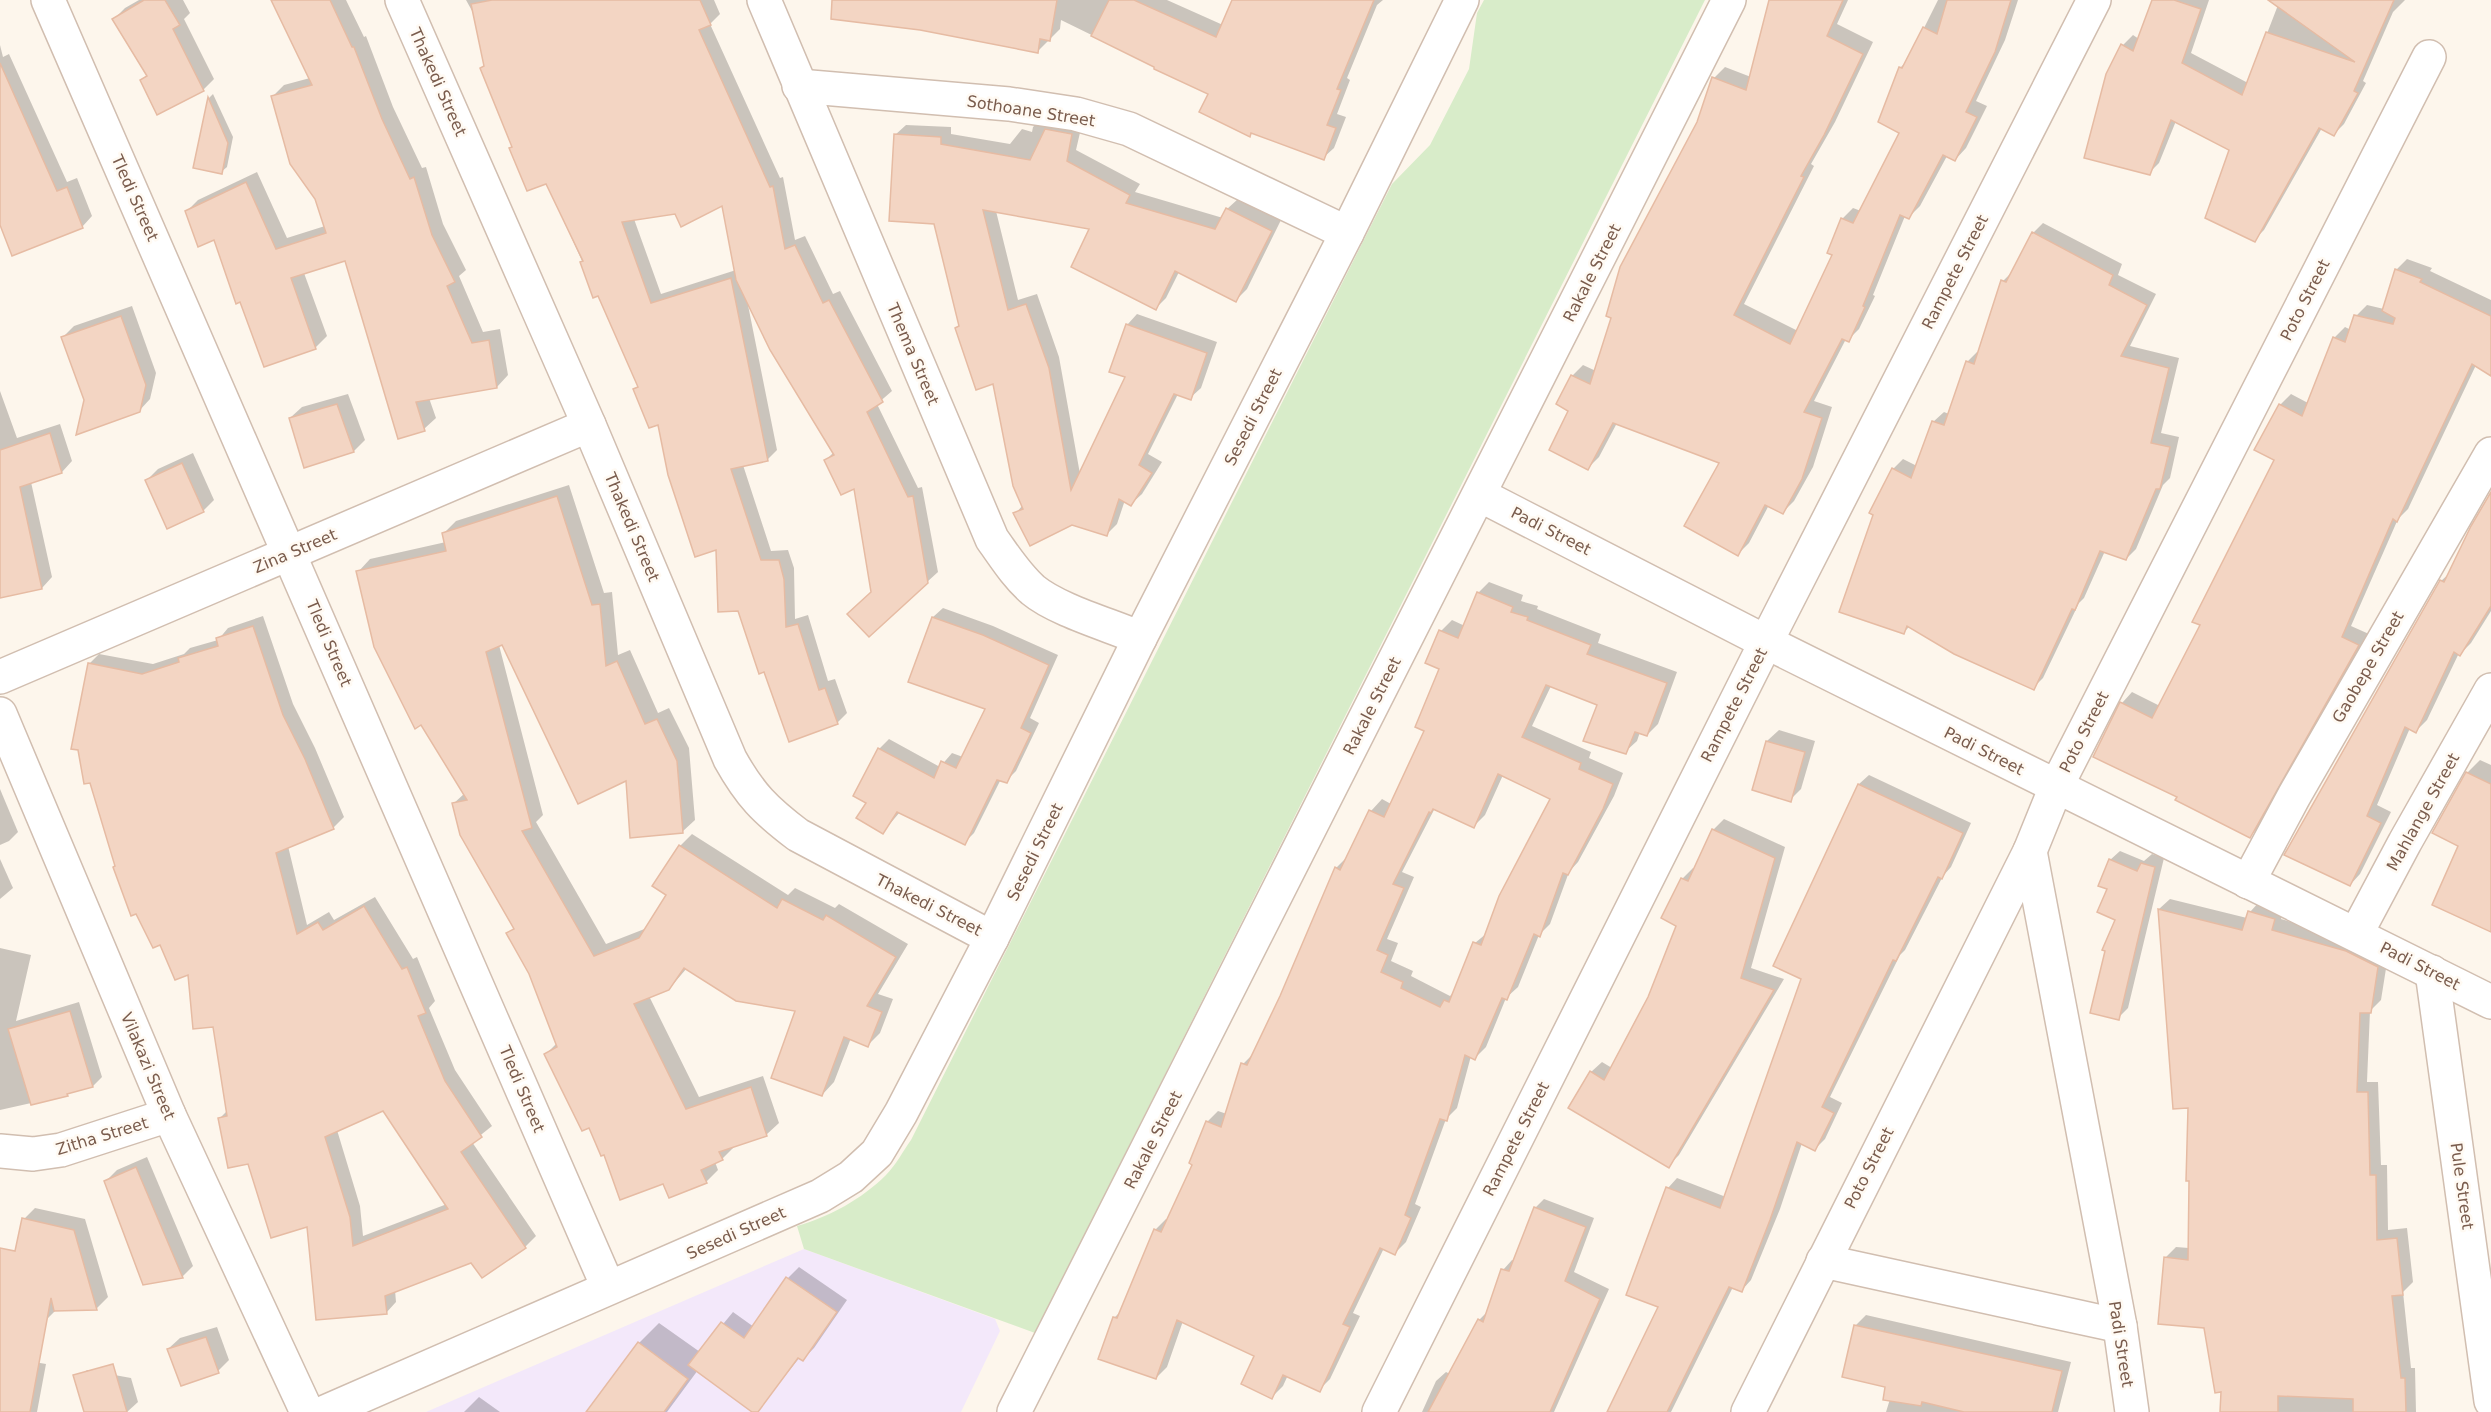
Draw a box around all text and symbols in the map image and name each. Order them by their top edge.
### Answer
street label: Thakedi Street [405,24,470,139]
street label: Sothoane Street [965,91,1097,131]
street label: Tledi Street [107,151,162,244]
street label: Rampete Street [1918,212,1992,332]
street label: Rakale Street [1559,221,1625,325]
street label: Poto Street [2276,256,2334,344]
street label: Thema Street [883,299,943,408]
street label: Sesedi Street [1220,365,1286,469]
street label: Thakedi Street [600,469,664,584]
street label: Padi Street [1508,503,1594,559]
street label: Zina Street [250,525,340,577]
street label: Tledi Street [302,596,356,689]
street label: Gaobepe Street [2328,608,2408,726]
street label: Rampete Street [1697,645,1771,765]
street label: Rakale Street [1339,654,1405,758]
street label: Poto Street [2055,688,2113,776]
street label: Padi Street [1941,723,2027,779]
street label: Mahlange Street [2383,750,2463,874]
street label: Sesedi Street [1003,800,1067,904]
street label: Thakedi Street [872,870,985,940]
street label: Padi Street [2377,938,2463,994]
street label: Vilakazi Street [117,1010,179,1122]
street label: Tledi Street [495,1042,549,1135]
street label: Rampete Street [1479,1079,1553,1199]
street label: Rakale Street [1120,1088,1186,1192]
street label: Zitha Street [54,1113,150,1159]
street label: Poto Street [1840,1124,1898,1212]
street label: Pule Street [2447,1141,2477,1231]
street label: Sesedi Street [683,1203,789,1263]
street label: Padi Street [2105,1300,2137,1388]

